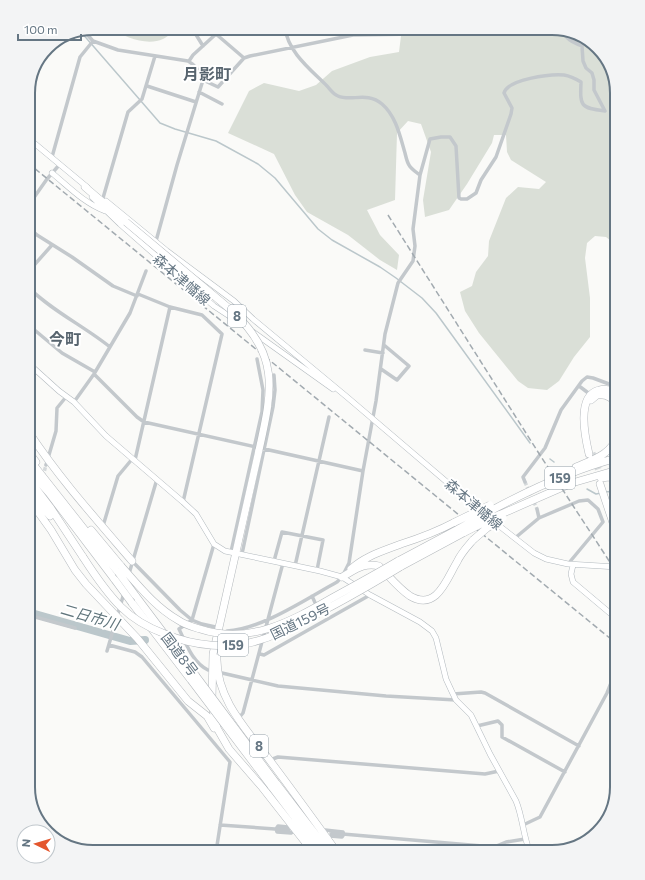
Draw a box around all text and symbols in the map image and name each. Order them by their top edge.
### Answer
scale bar [18,16,81,42]
text: 100 m [24,22,58,36]
district label: 月影町 [183,64,231,83]
street label: 森本津幡線 [150,250,214,308]
road number: 8 [228,305,246,327]
district label: 今町 [49,329,81,348]
road number: 159 [545,467,575,489]
street label: 森本津幡線 [442,475,506,533]
water label: 二日市川 [59,599,123,633]
street label: 国道159号 [267,599,333,643]
street label: 国道8号 [158,629,202,679]
road number: 159 [218,634,248,656]
road number: 8 [250,735,268,757]
north arrow [16,824,56,864]
text: N [19,838,32,848]

